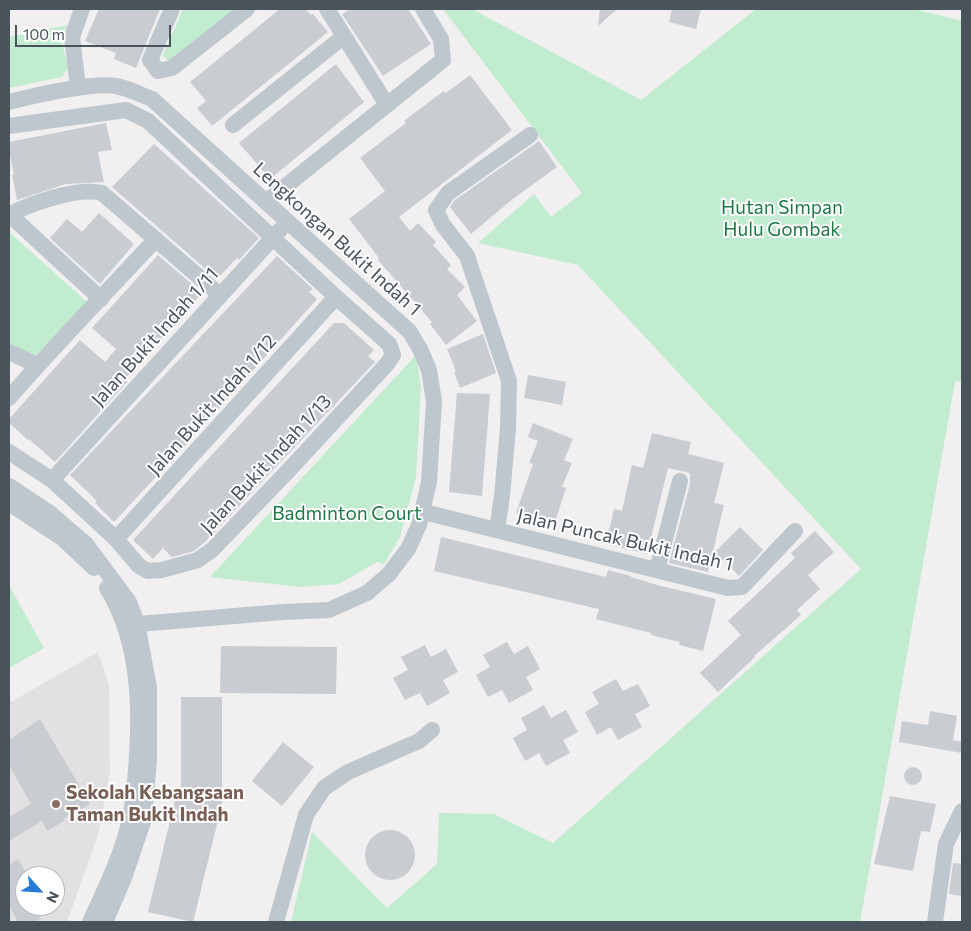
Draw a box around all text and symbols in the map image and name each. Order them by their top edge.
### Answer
scale bar [18,15,174,47]
text: 100 m [23,25,65,43]
street label: Lengkongan Bukit Indah 1 [248,158,426,320]
park label: Hutan Simpan Hulu Gombak [721,197,843,241]
street label: Jalan Bukit Indah 1/11 [87,263,223,411]
street label: Jalan Bukit Indah 1/12 [143,330,281,480]
street label: Jalan Bukit Indah 1/13 [196,390,336,538]
park label: Badminton Court [272,503,422,525]
street label: Jalan Puncak Bukit Indah 1 [515,504,735,576]
place label: Sekolah Kebangsaan Taman Bukit Indah [66,782,244,826]
marker: Sekolah Kebangsaan Taman Bukit Indah [50,798,62,810]
north arrow [15,866,65,916]
text: N [43,889,63,906]

